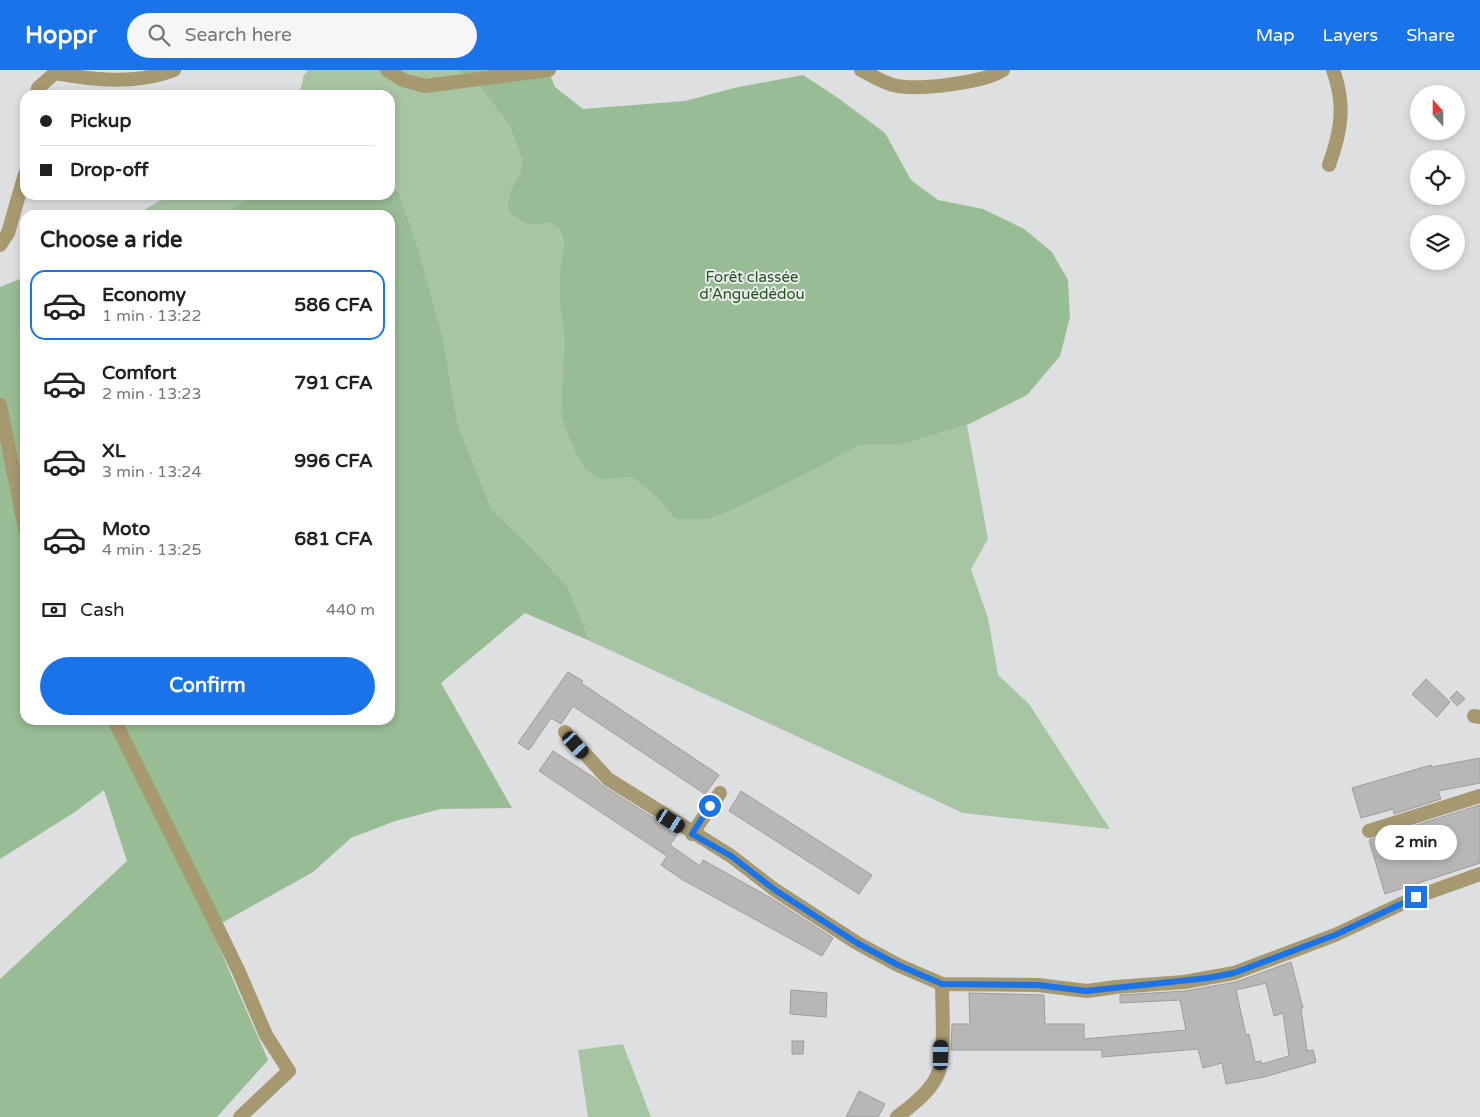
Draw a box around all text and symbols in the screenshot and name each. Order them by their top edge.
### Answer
search box [127,13,477,58]
text: Hoppr [25,21,97,50]
icon: search [145,21,173,49]
text: Search here [185,24,292,46]
text: Map [1256,24,1295,46]
text: Layers [1323,24,1378,46]
text: Share [1406,24,1455,46]
north arrow [1410,85,1465,140]
map controls [1410,85,1465,270]
text: Pickup [70,110,131,132]
button: locate [1410,150,1465,205]
text: Drop-off [70,159,149,181]
button: layers [1410,215,1465,270]
text: Choose a ride [40,227,183,253]
park label: Forêt classée d’Anguédédou [699,268,805,303]
icon: car [42,283,87,328]
text: Economy [102,284,186,306]
text: 586 CFA [294,294,373,316]
text: 1 min · 13:22 [102,306,201,326]
icon: car [42,361,87,406]
text: Comfort [102,362,176,384]
text: 791 CFA [294,372,373,394]
text: 2 min · 13:23 [102,384,201,404]
icon: car [42,439,87,484]
text: XL [102,440,126,462]
text: 996 CFA [294,450,373,472]
text: 3 min · 13:24 [102,462,201,482]
icon: car [42,517,87,562]
text: Moto [102,518,150,540]
text: 681 CFA [294,528,373,550]
text: 4 min · 13:25 [102,540,201,560]
icon: cash [40,596,68,624]
text: Cash [80,599,125,621]
text: 440 m [326,600,375,620]
button: Confirm [40,657,375,715]
car [560,729,591,761]
route start [699,795,721,817]
car [654,807,687,835]
callout: 2 min [1375,824,1457,860]
text: 2 min [1395,832,1437,852]
route end [1405,886,1427,908]
car [933,1040,948,1070]

